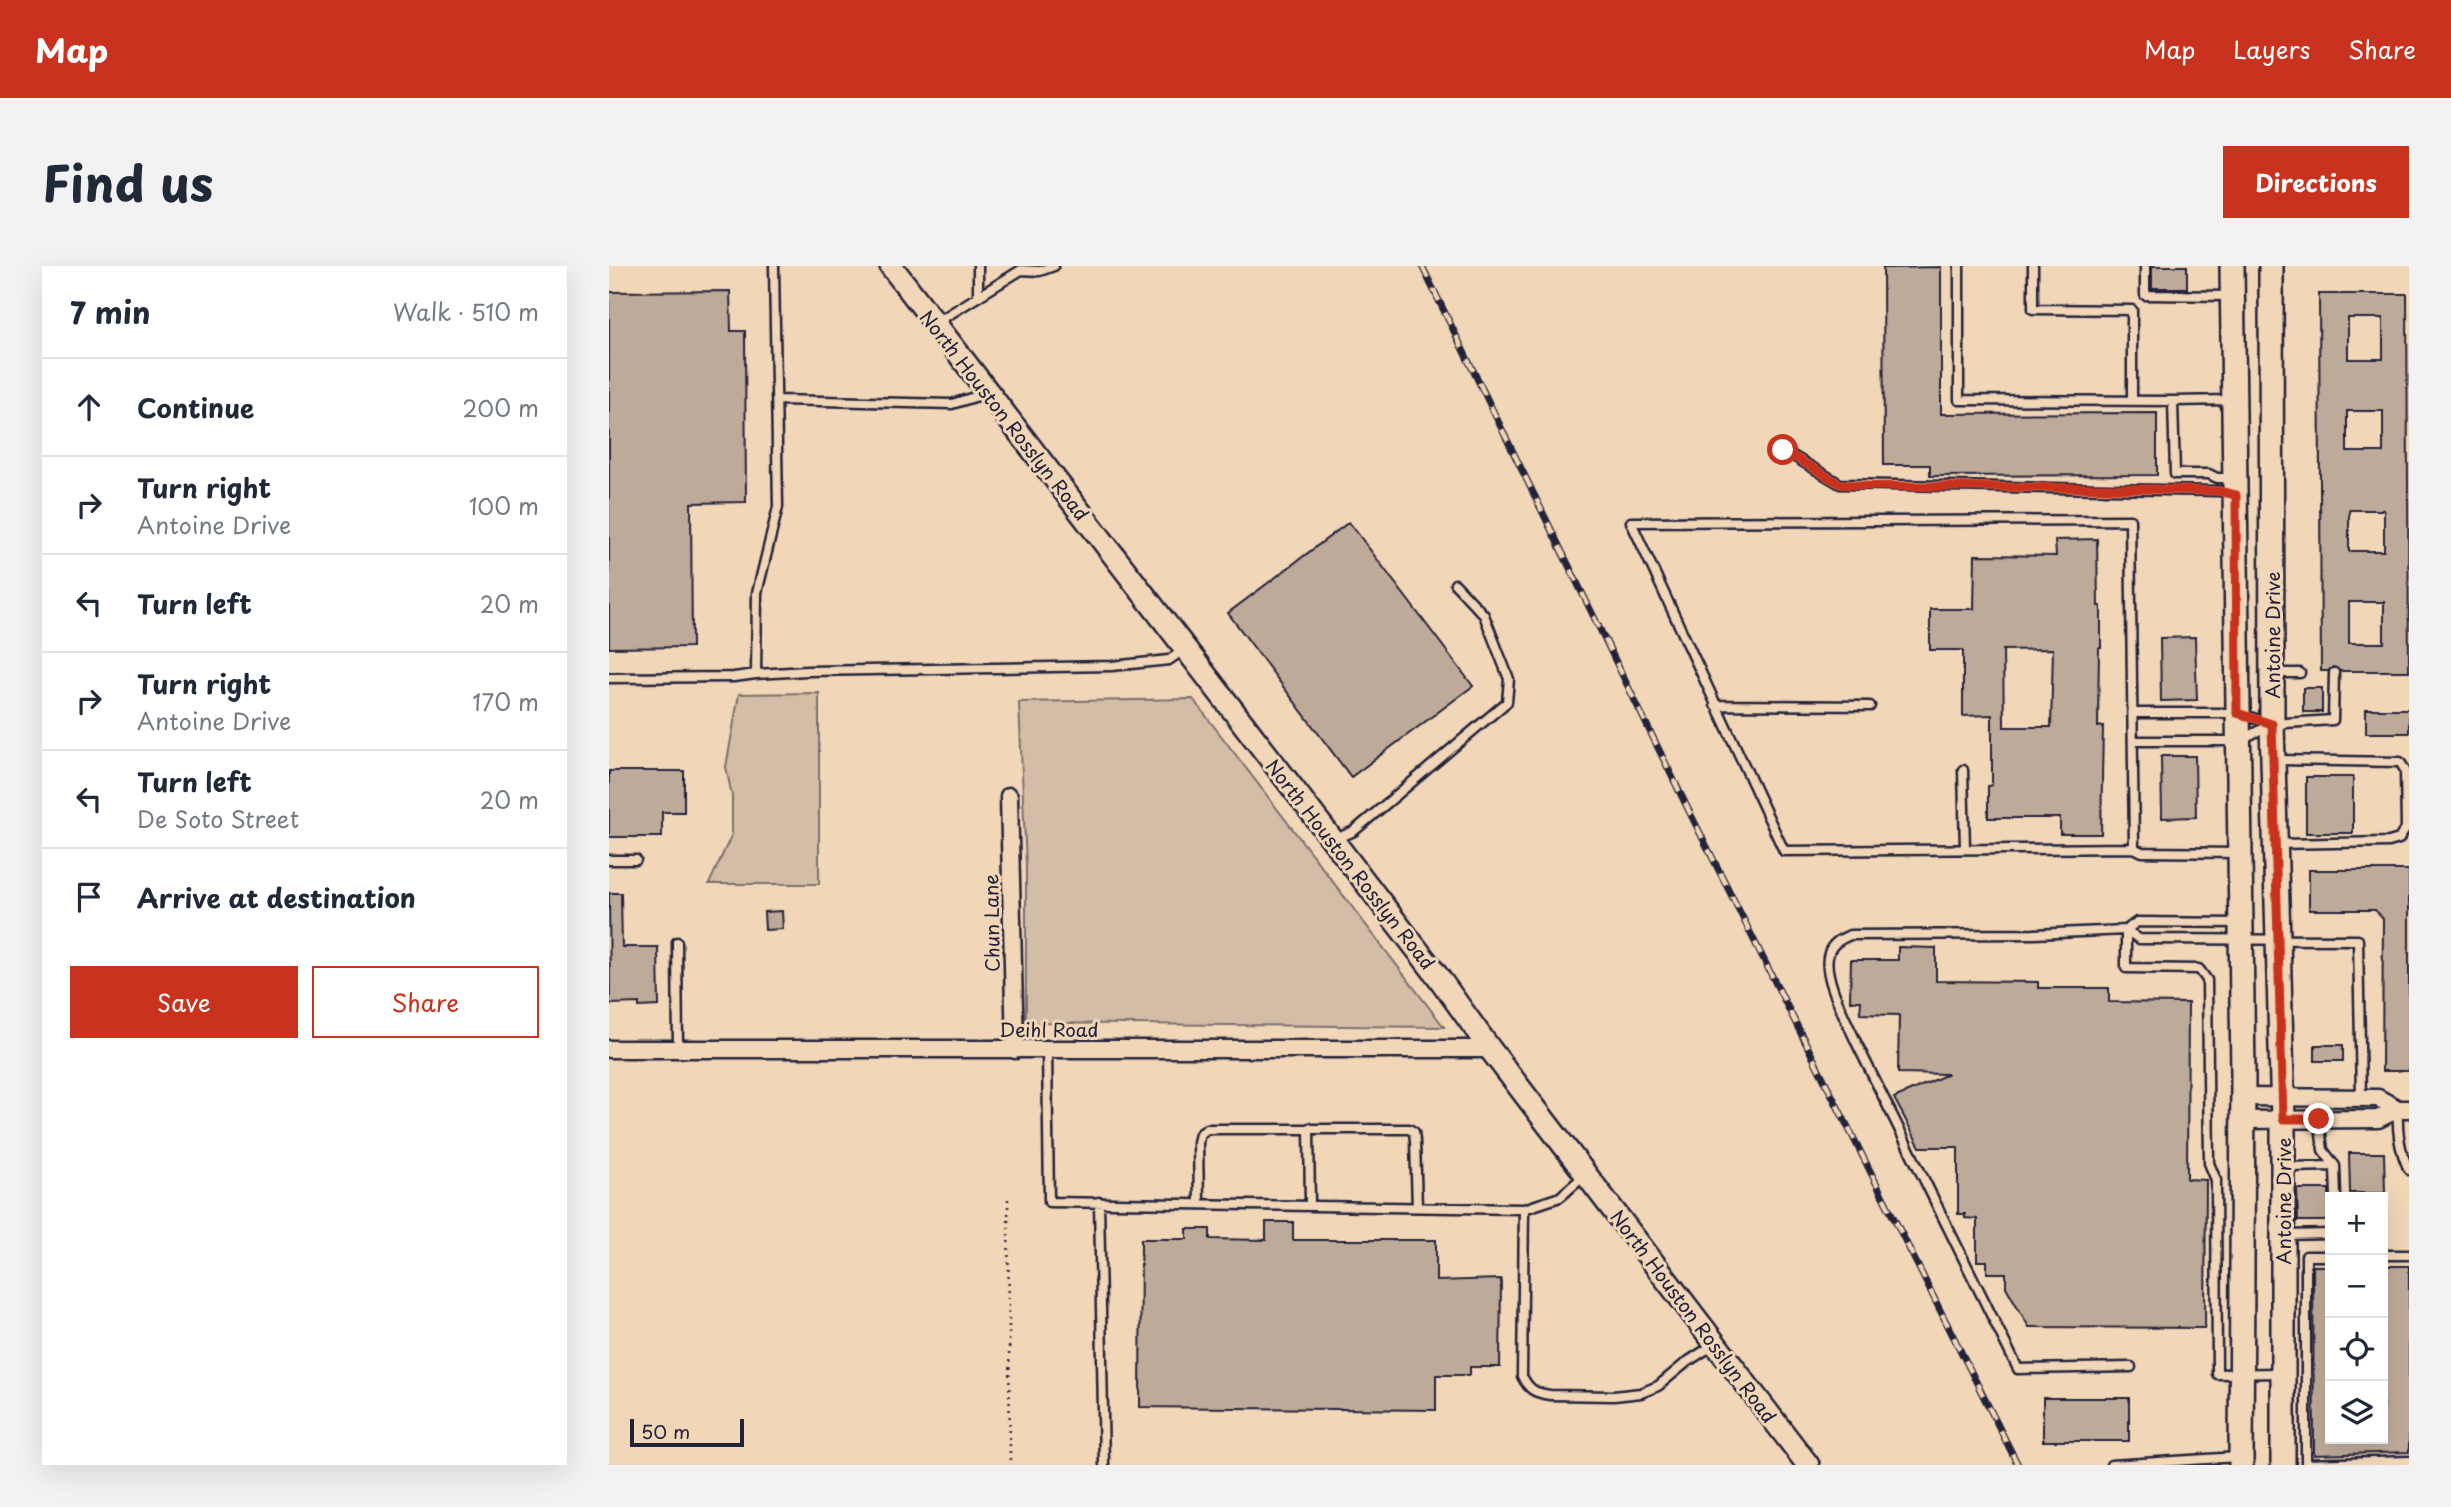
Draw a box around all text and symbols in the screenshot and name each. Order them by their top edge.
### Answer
text: Map [35,24,108,74]
text: Map [2144,31,2195,67]
text: Layers [2233,31,2310,67]
text: Share [2348,31,2416,67]
text: Find us [42,145,213,219]
button: Directions [2223,146,2409,218]
text: 7 min [70,289,151,334]
text: Walk · 510 m [393,294,539,329]
street label: North Houston Rosslyn Road [914,304,1096,526]
icon: ahead [70,388,108,426]
text: Continue [137,388,254,427]
text: 200 m [462,390,539,425]
route start [1767,434,1798,465]
text: Turn right [137,468,271,507]
icon: right [70,486,108,524]
text: 100 m [469,488,539,523]
text: Antoine Drive [137,507,291,542]
street label: Antoine Drive [2258,571,2286,699]
icon: left [70,584,108,622]
text: Turn left [137,584,252,623]
text: 20 m [480,586,539,621]
text: Turn right [137,664,271,703]
icon: right [70,682,108,720]
text: 170 m [472,684,539,719]
text: Antoine Drive [137,703,291,738]
street label: North Houston Rosslyn Road [1260,753,1442,975]
text: Turn left [137,762,252,801]
icon: left [70,780,108,818]
text: 20 m [480,782,539,817]
text: De Soto Street [137,801,299,836]
street label: Chun Lane [976,874,1006,972]
icon: arrive [70,878,108,916]
text: Arrive at destination [137,878,416,917]
button: Save [70,966,298,1038]
button: Share [312,966,539,1038]
street label: Deihl Road [999,1015,1099,1043]
route end [2303,1103,2334,1134]
street label: Antoine Drive [2269,1137,2297,1265]
map controls [2325,1192,2388,1444]
button: + [2325,1192,2388,1255]
street label: North Houston Rosslyn Road [1604,1204,1784,1428]
button: − [2325,1255,2388,1318]
button: locate [2325,1318,2388,1381]
button: layers [2325,1381,2388,1444]
scale bar [630,1416,744,1448]
text: 50 m [641,1417,690,1445]

